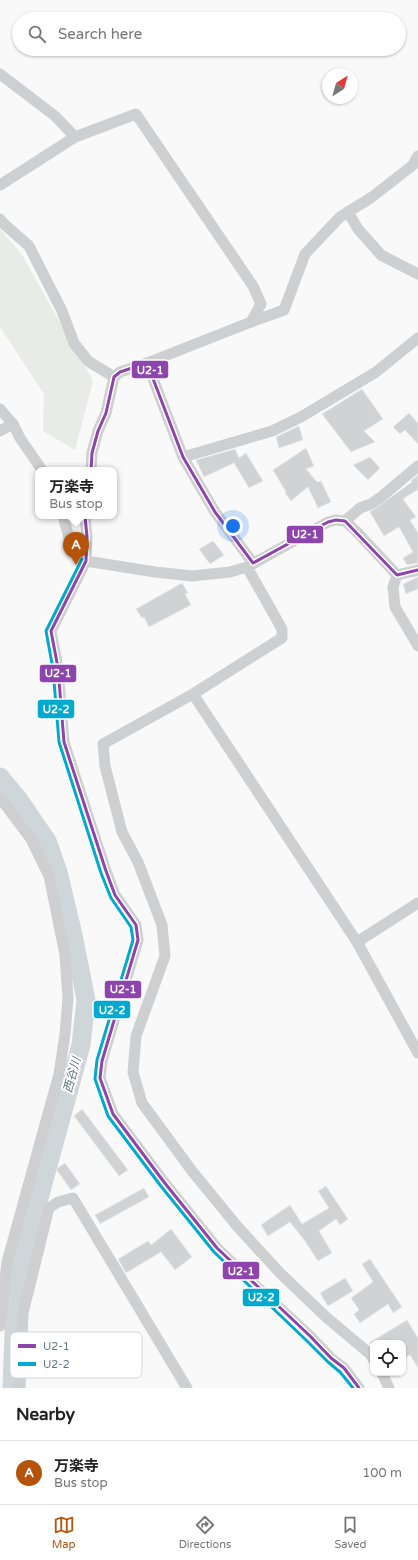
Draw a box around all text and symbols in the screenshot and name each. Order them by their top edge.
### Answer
search box [12,12,406,56]
icon: search [26,23,48,45]
text: Search here [58,25,142,43]
north arrow [322,68,358,104]
line badge: U2-1 [131,360,169,379]
text: U2-1 [137,364,163,377]
popup [35,467,117,519]
text: 万楽寺 [49,478,94,496]
text: Bus stop [49,496,103,512]
your location [223,516,243,536]
line badge: U2-1 [286,525,324,544]
text: U2-1 [292,528,318,541]
pin: A [63,532,89,565]
line badge: U2-1 [39,664,77,683]
text: U2-1 [45,667,71,680]
line badge: U2-2 [37,699,75,719]
text: U2-2 [43,703,69,716]
line badge: U2-1 [104,980,142,999]
text: U2-1 [110,983,136,996]
line badge: U2-2 [93,1000,131,1019]
text: U2-2 [99,1004,125,1017]
water label: 西谷川 [61,1054,84,1094]
line badge: U2-1 [222,1261,260,1280]
text: U2-1 [228,1265,254,1278]
line badge: U2-2 [242,1288,280,1307]
text: U2-2 [248,1291,274,1304]
legend [10,1332,142,1378]
text: U2-1 [43,1340,70,1353]
map controls [370,1340,406,1376]
button: locate [370,1340,406,1376]
text: U2-2 [43,1358,70,1371]
text: Nearby [16,1404,75,1425]
text: 万楽寺 [54,1457,99,1475]
text: A [24,1465,34,1481]
text: 100 m [362,1465,402,1481]
text: Bus stop [54,1475,108,1491]
tab: Map [52,1514,75,1551]
tab: Directions [179,1514,231,1551]
tab: Saved [335,1514,366,1551]

